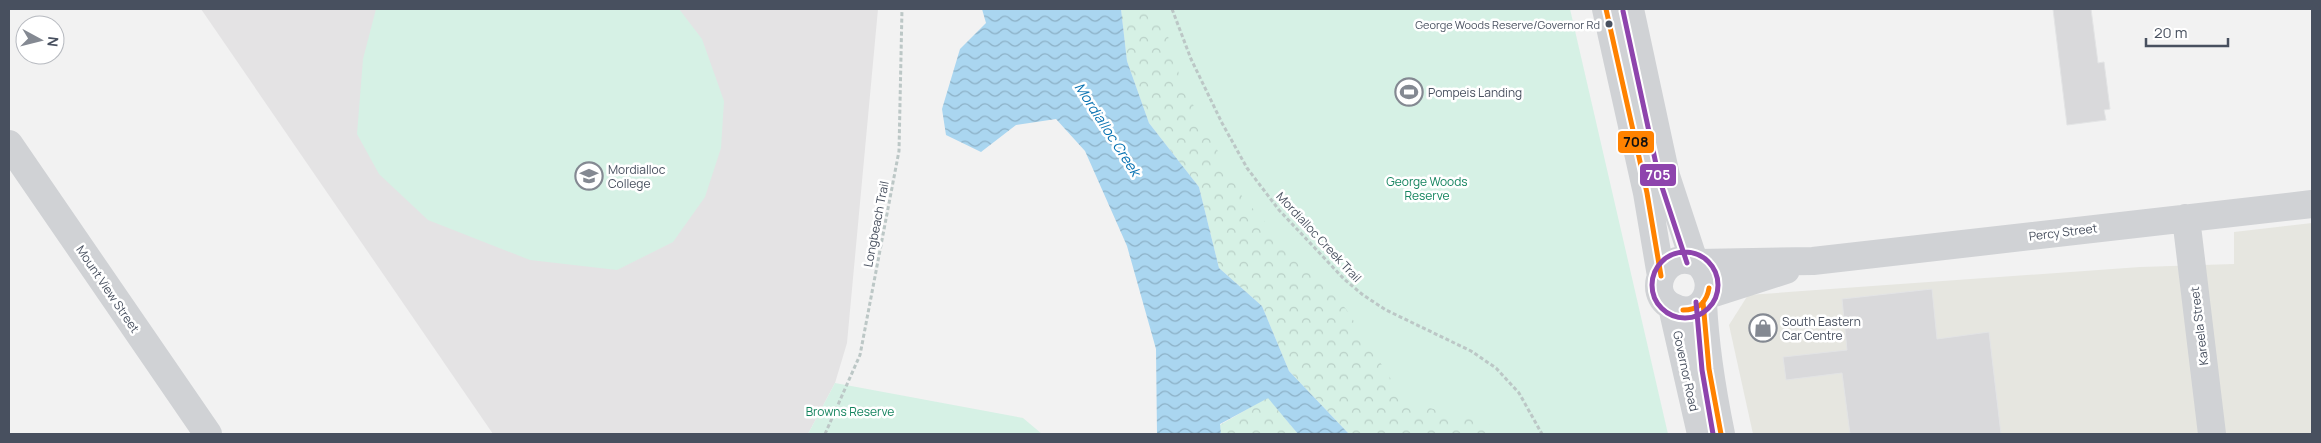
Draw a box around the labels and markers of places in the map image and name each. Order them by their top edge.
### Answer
place label: George Woods Reserve/Governor Rd [1415,17,1600,32]
marker: George Woods Reserve/Governor Rd [1604,19,1614,29]
sports icon: Pompeis Landing [1394,77,1424,107]
place label: Pompeis Landing [1428,84,1522,101]
school or university icon: Mordialloc College [574,161,604,191]
place label: Mordialloc College [608,161,666,192]
shop icon: South Eastern Car Centre [1748,313,1778,343]
place label: South Eastern Car Centre [1782,313,1861,344]

